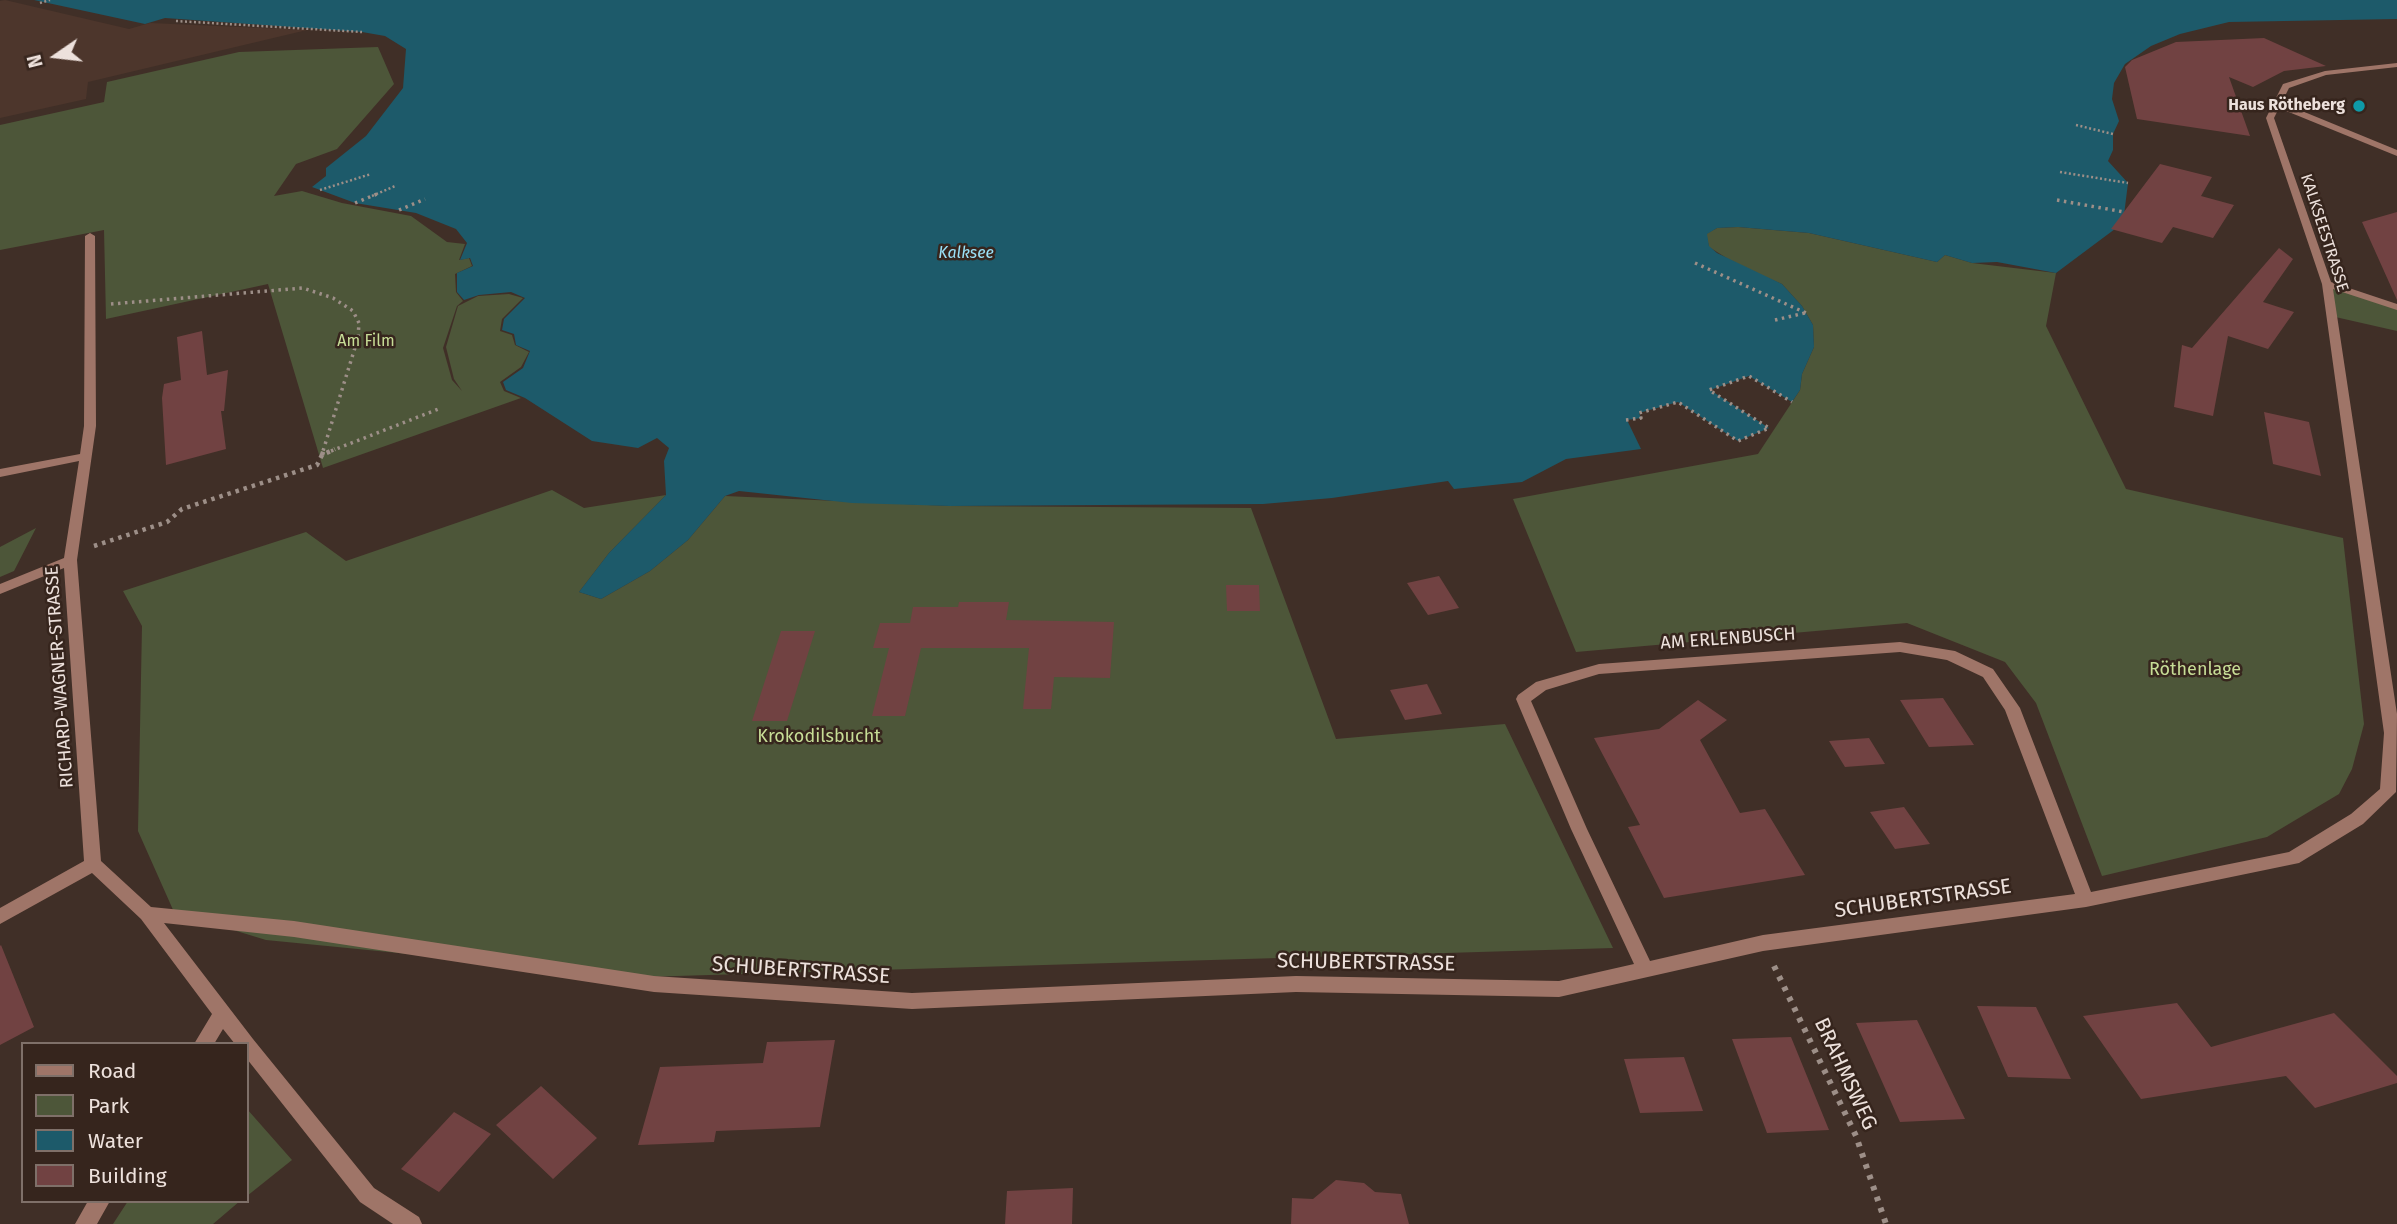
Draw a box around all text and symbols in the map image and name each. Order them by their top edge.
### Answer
north arrow [21,21,91,91]
text: N [22,52,48,70]
place label: Haus Rötheberg [2228,96,2345,116]
marker: Haus Rötheberg [2351,98,2367,114]
street label: KALKSEESTRASSE [2296,172,2352,294]
water label: Kalksee [938,244,994,264]
park label: Am Film [337,332,395,352]
street label: RICHARD-WAGNER-STRASSE [41,565,79,789]
street label: AM ERLENBUSCH [1660,624,1796,654]
park label: Röthenlage [2149,659,2241,681]
park label: Krokodilsbucht [757,726,881,748]
street label: SCHUBERTSTRASSE [1833,874,2013,924]
street label: SCHUBERTSTRASSE [1277,949,1455,977]
street label: SCHUBERTSTRASSE [711,952,891,990]
street label: BRAHMSWEG [1808,1014,1882,1134]
legend [21,1042,248,1203]
text: Road [88,1058,136,1084]
text: Park [88,1093,129,1119]
text: Water [88,1128,143,1154]
text: Building [88,1163,167,1189]

